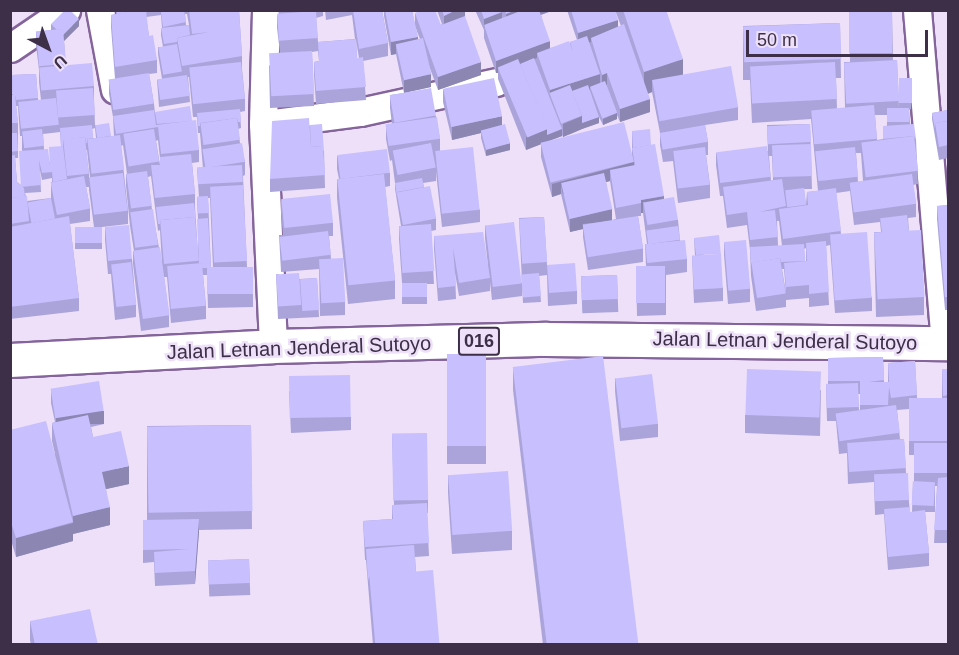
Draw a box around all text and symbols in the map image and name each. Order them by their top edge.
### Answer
north arrow [18,18,78,78]
scale bar [749,18,930,56]
text: 50 m [757,30,797,50]
text: U [50,52,70,72]
road number: 016 [456,326,502,356]
street label: Jalan Letnan Jenderal Sutoyo [652,327,918,355]
street label: Jalan Letnan Jenderal Sutoyo [166,331,432,365]

